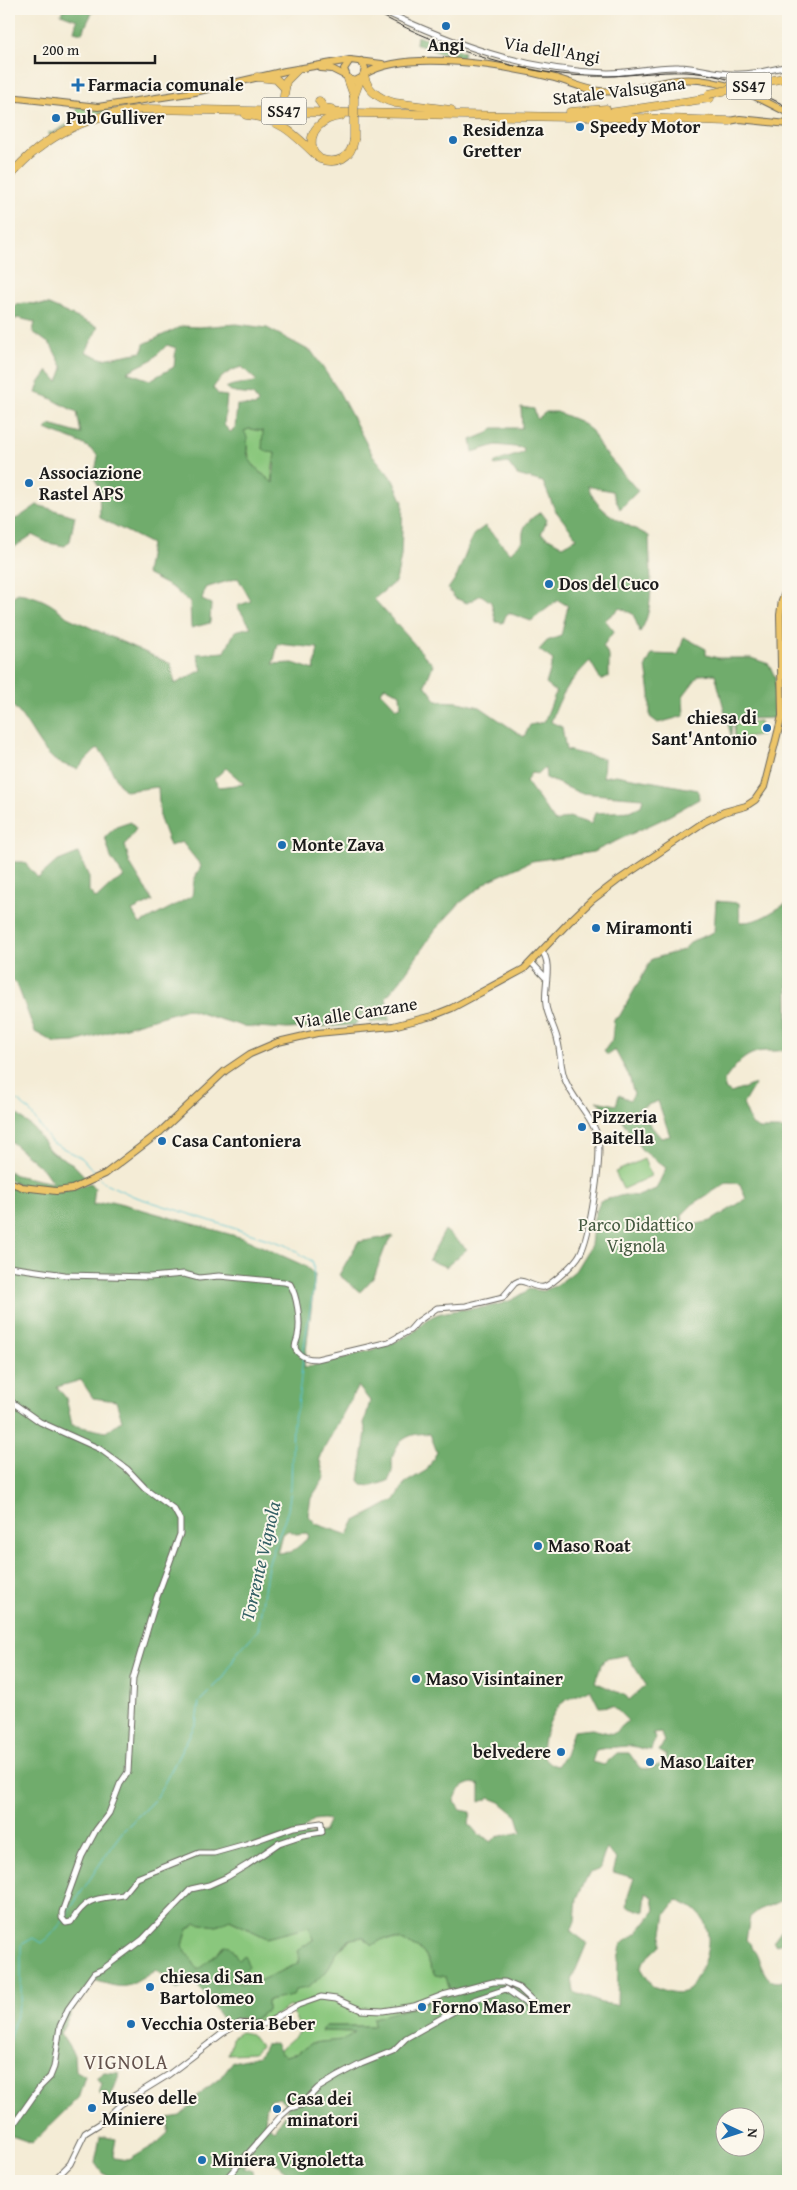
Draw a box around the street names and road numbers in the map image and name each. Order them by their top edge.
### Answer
street label: Via dell'Angi [502,29,602,70]
street label: Statale Valsugana [551,69,687,112]
road number: SS47 [726,72,772,100]
road number: SS47 [262,98,306,124]
street label: Via alle Canzane [293,989,419,1036]

